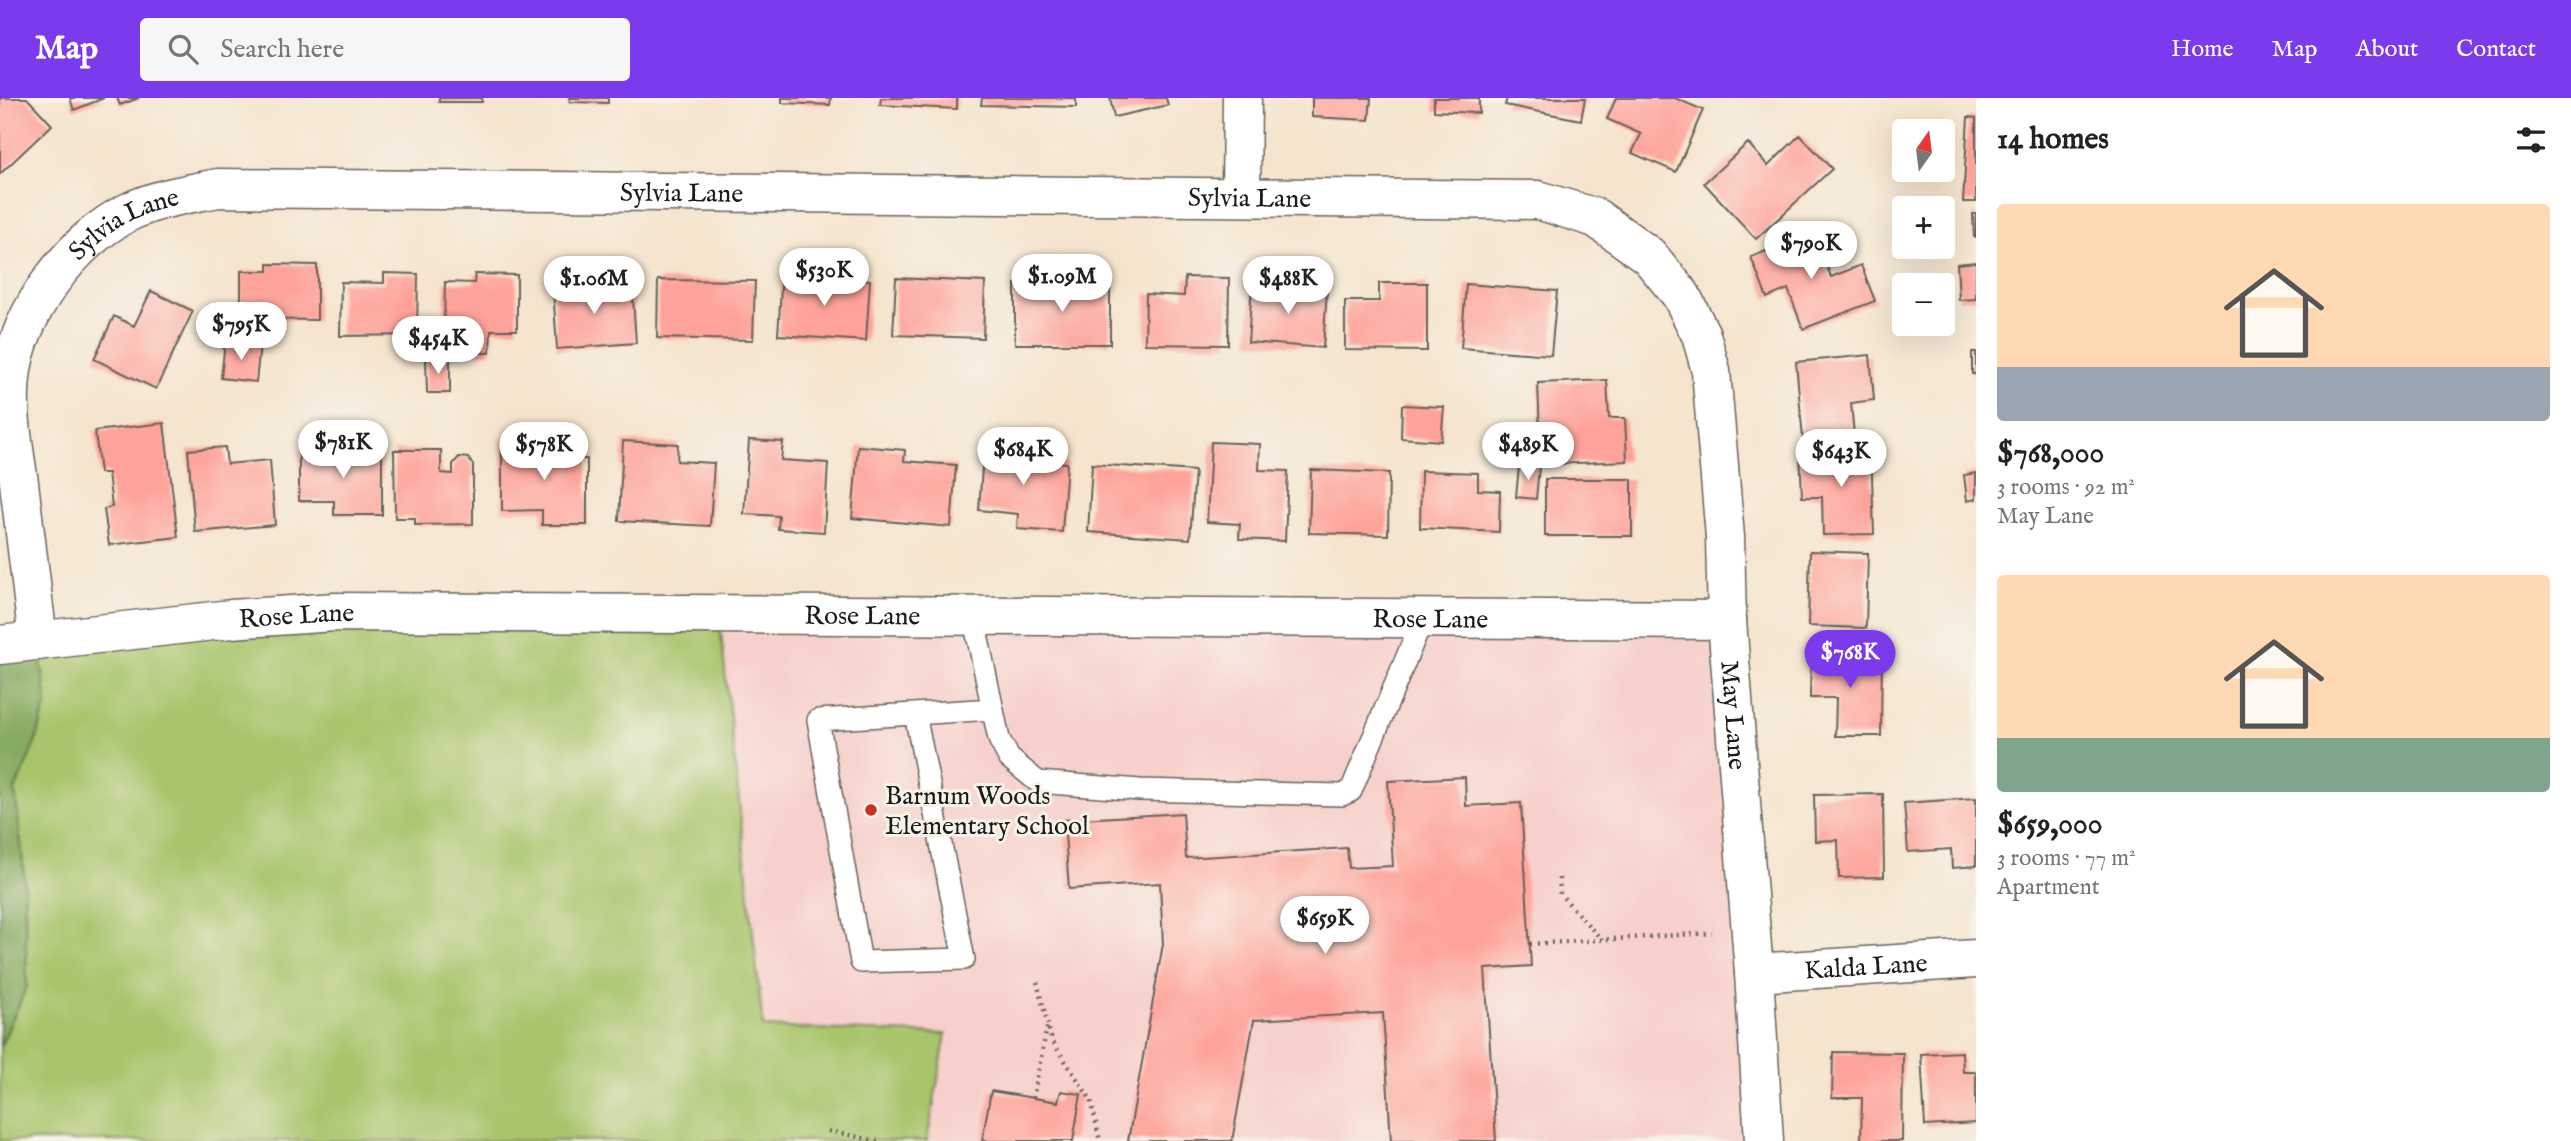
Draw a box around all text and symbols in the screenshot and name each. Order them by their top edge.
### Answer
search box [140,18,630,81]
text: Map [35,28,98,70]
icon: search [164,30,202,68]
text: Search here [220,33,344,66]
text: Home [2171,34,2234,65]
text: Map [2272,34,2318,65]
text: About [2356,34,2418,65]
text: Contact [2456,34,2536,65]
north arrow [1892,119,1955,182]
map controls [1892,119,1955,336]
text: 14 homes [1997,121,2109,159]
icon: filters [2512,121,2550,159]
street label: Sylvia Lane [620,177,743,211]
street label: Sylvia Lane [62,181,182,268]
street label: Sylvia Lane [1188,182,1311,216]
button: + [1892,196,1955,259]
pin: $790K [1762,222,1860,281]
text: $790K [1780,229,1842,258]
pin: $530K [775,248,873,308]
icon: home [2211,250,2337,376]
pin: $1.09M [1005,254,1119,314]
pin: $1.06M [537,256,651,316]
text: $530K [795,256,853,285]
pin: $488K [1239,256,1337,316]
text: $1.09M [1027,262,1097,291]
text: $1.06M [560,264,628,293]
text: $488K [1259,264,1317,293]
button: − [1892,273,1955,336]
pin: $795K [192,302,290,362]
text: $795K [212,310,270,339]
pin: $454K [389,316,487,376]
text: $454K [408,324,468,353]
pin: $781K [294,420,392,480]
pin: $578K [495,422,593,482]
pin: $489K [1479,422,1577,482]
text: $781K [314,428,372,457]
pin: $684K [974,428,1072,487]
text: $578K [515,430,573,459]
text: $489K [1498,430,1558,459]
pin: $643K [1792,430,1890,489]
text: $684K [993,435,1053,464]
text: $768,000 [1997,435,2104,473]
text: $643K [1812,437,1870,466]
text: 3 rooms · 92 m² [1997,473,2135,502]
text: May Lane [1997,502,2094,531]
street label: Rose Lane [238,597,354,636]
street label: Rose Lane [804,600,920,633]
street label: Rose Lane [1372,603,1488,637]
icon: home [2211,621,2337,747]
pin: $768K [1801,630,1899,690]
text: $768K [1821,638,1879,667]
street label: May Lane [1712,659,1753,771]
place label: Barnum Woods Elementary School [885,780,1090,843]
marker: Barnum Woods Elementary School [863,802,879,818]
text: $659,000 [1997,806,2102,844]
text: 3 rooms · 77 m² [1997,844,2136,873]
text: Apartment [1997,873,2100,902]
pin: $659K [1276,896,1374,956]
text: $659K [1296,904,1354,933]
street label: Kalda Lane [1803,947,1929,988]

